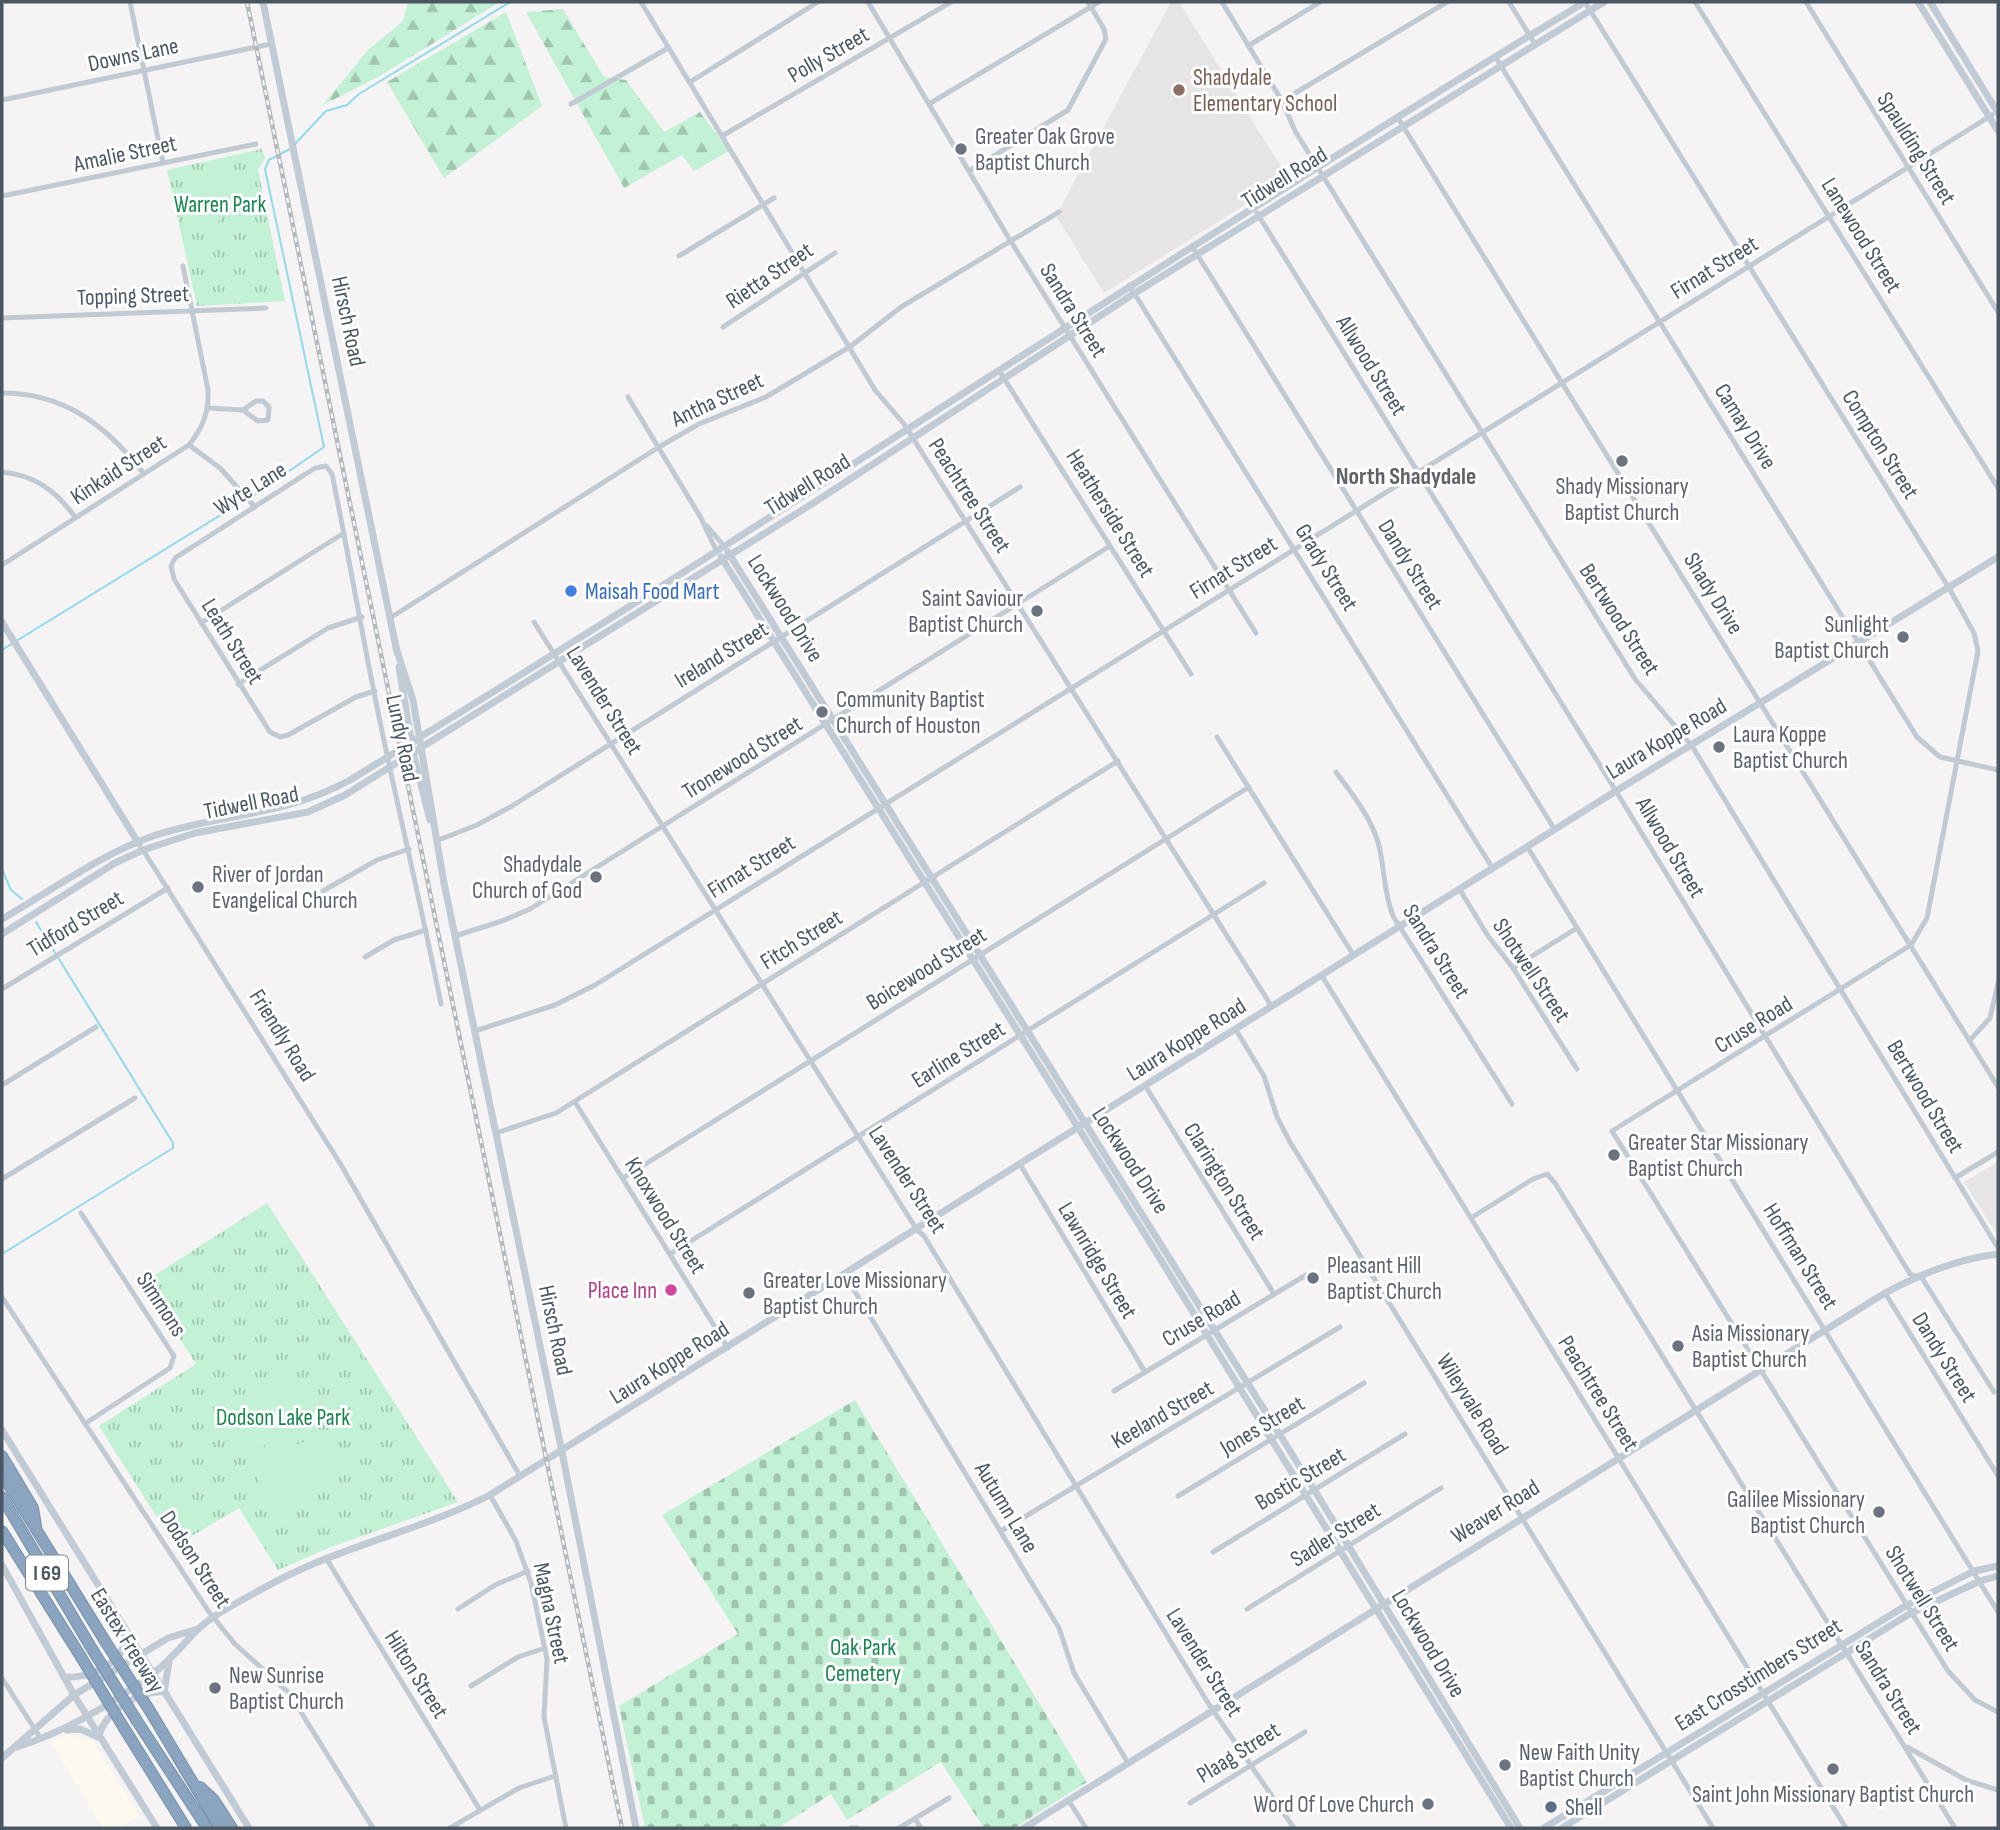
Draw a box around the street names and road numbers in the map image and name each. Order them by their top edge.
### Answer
street label: Polly Street [783,21,874,89]
street label: Downs Lane [85,32,181,78]
street label: Spaulding Street [1871,87,1962,210]
street label: Amalie Street [70,129,179,179]
street label: Tidwell Road [1236,141,1333,215]
street label: Lanewood Street [1815,173,1907,298]
street label: Firnat Street [1666,230,1763,306]
street label: Rietta Street [721,237,818,315]
street label: Sandra Street [1033,258,1113,363]
street label: Hirsch Road [325,274,371,369]
street label: Topping Street [77,280,189,312]
street label: Allwood Street [1329,310,1413,421]
street label: Antha Street [666,366,768,434]
street label: Camay Drive [1708,378,1782,475]
street label: Compton Street [1836,385,1925,504]
street label: Kinkaid Street [66,429,172,511]
street label: Peachtree Street [922,433,1017,558]
street label: Heatherside Street [1060,444,1161,583]
street label: Tidwell Road [759,448,856,522]
street label: Wyte Lane [209,456,292,522]
street label: Dandy Street [1372,514,1449,615]
street label: Grady Street [1289,519,1364,616]
street label: Firnat Street [1185,530,1282,606]
street label: Shady Drive [1677,548,1749,639]
street label: Lockwood Drive [741,550,829,667]
street label: Bertwood Street [1573,559,1666,680]
street label: Leath Street [195,594,269,689]
street label: Ireland Street [670,615,773,695]
street label: Lavender Street [560,641,649,760]
street label: Lundy Road [379,692,425,784]
street label: Laura Koppe Road [1601,692,1732,786]
street label: Tronewood Street [677,710,808,806]
street label: Tidwell Road [202,780,301,826]
street label: Allwood Street [1629,791,1711,903]
street label: Firnat Street [703,829,800,905]
street label: Tidford Street [22,884,129,963]
street label: Sandra Street [1396,899,1476,1004]
street label: Fitch Street [755,904,848,976]
street label: Shotwell Street [1486,913,1576,1028]
street label: Boicewood Street [861,921,992,1017]
street label: Friendly Road [243,984,321,1087]
street label: Cruse Road [1709,990,1798,1060]
street label: Laura Koppe Road [1122,992,1251,1088]
street label: Earline Street [907,1015,1010,1095]
street label: Bertwood Street [1880,1035,1970,1158]
street label: Lockwood Drive [1085,1102,1175,1219]
street label: Clarington Street [1177,1118,1271,1245]
street label: Lavender Street [862,1120,952,1239]
street label: Knoxwood Street [618,1152,712,1279]
street label: Lawnridge Street [1051,1197,1143,1324]
street label: Hoffman Street [1756,1198,1844,1315]
street label: Simmons [130,1267,192,1342]
street label: Hirsch Road [532,1283,578,1378]
street label: Cruse Road [1157,1285,1246,1353]
street label: Dandy Street [1906,1307,1983,1408]
street label: Laura Koppe Road [605,1315,734,1411]
street label: Peachtree Street [1552,1331,1645,1456]
street label: Wileyvale Road [1430,1349,1514,1460]
street label: Keeland Street [1106,1374,1219,1455]
street label: Jones Street [1214,1390,1310,1463]
street label: Bostic Street [1250,1441,1351,1517]
street label: Autumn Lane [968,1456,1044,1558]
street label: Weaver Road [1446,1474,1545,1550]
street label: Sadler Street [1285,1496,1386,1573]
street label: Dodson Street [153,1506,237,1613]
street label: Shotwell Street [1879,1541,1966,1656]
road number: I 69 [26,1556,68,1590]
street label: Magna Street [527,1560,575,1666]
street label: Eastex Freeway [84,1583,170,1698]
street label: Lockwood Drive [1385,1584,1471,1703]
street label: Lavender Street [1160,1603,1249,1722]
street label: East Crosstimbers Street [1670,1612,1847,1737]
street label: Hilton Street [378,1625,454,1724]
street label: Sandra Street [1848,1635,1928,1740]
street label: Plaag Street [1192,1716,1285,1789]

